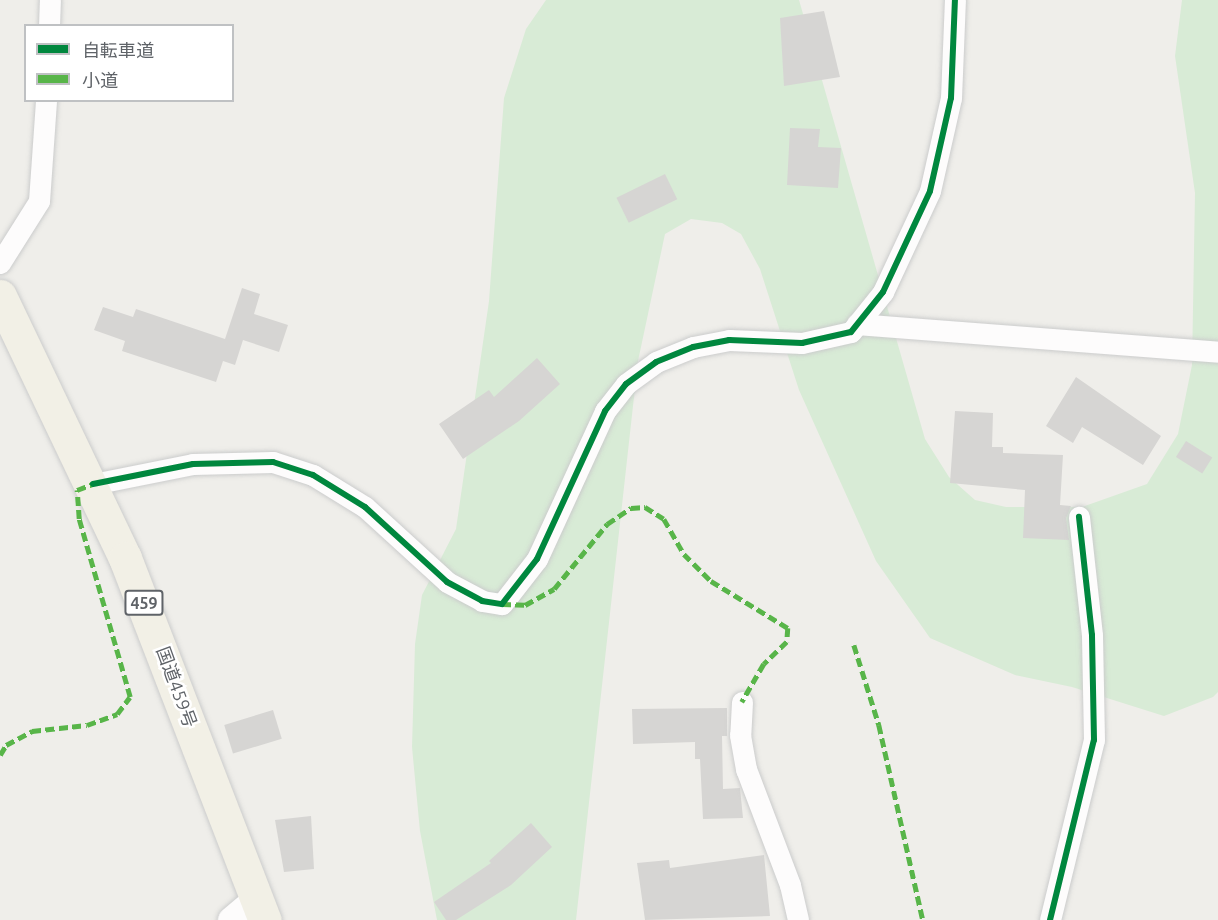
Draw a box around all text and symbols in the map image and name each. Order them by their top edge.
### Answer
legend [24,24,234,102]
text: 自転車道 [82,40,154,60]
text: 小道 [82,70,118,90]
road number: 459 [123,590,165,616]
street label: 国道459号 [152,644,202,730]

